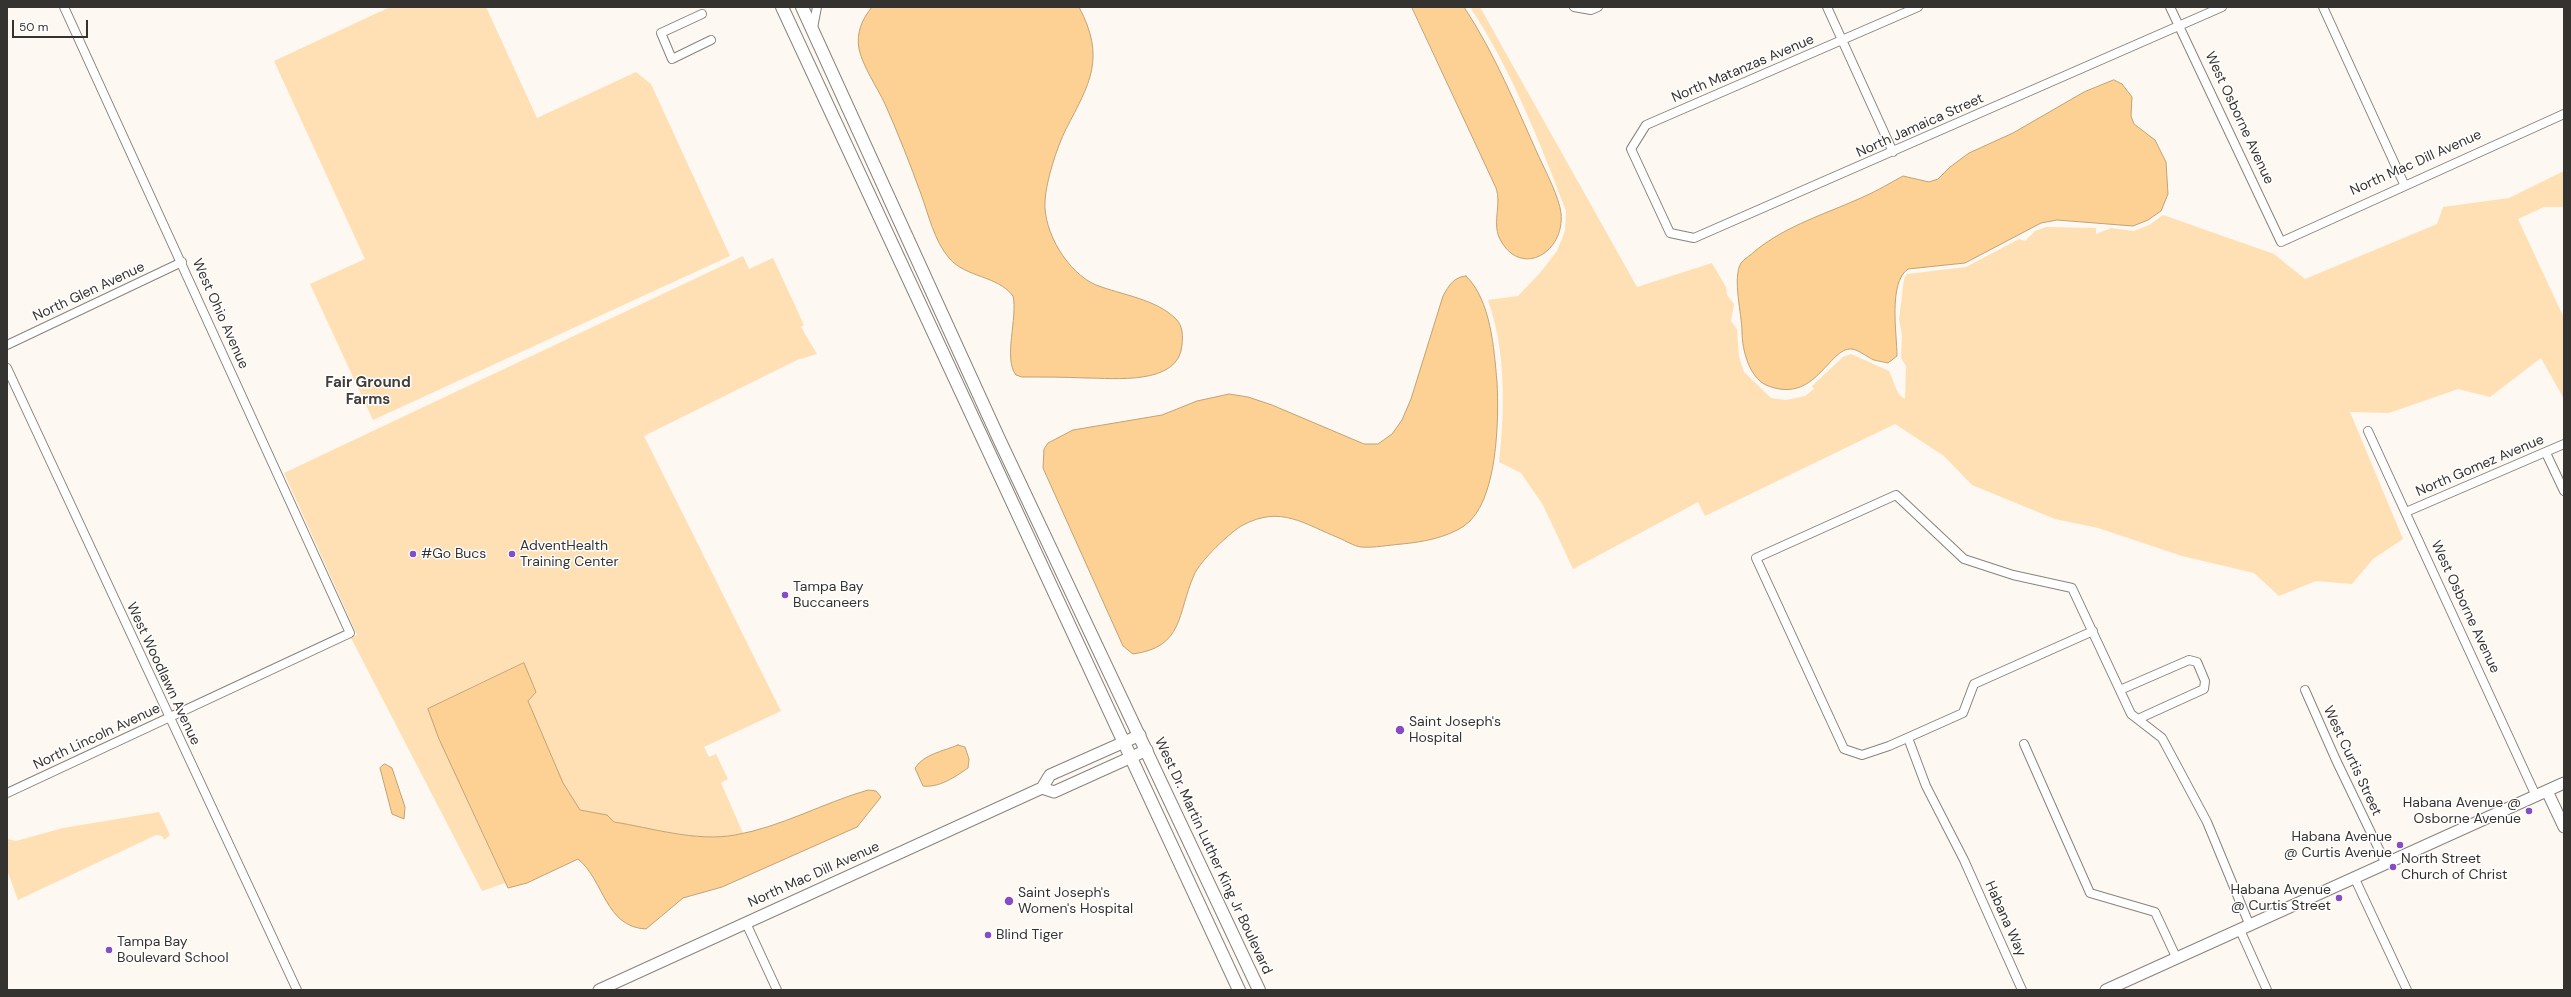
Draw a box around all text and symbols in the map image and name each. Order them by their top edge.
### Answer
scale bar [14,12,90,38]
text: 50 m [19,19,48,35]
street label: North Matanzas Avenue [1669,31,1817,107]
street label: West Osborne Avenue [2201,49,2277,187]
street label: North Jamaica Street [1854,90,1986,162]
street label: North Mac Dill Avenue [2348,126,2484,200]
street label: West Ohio Avenue [188,256,252,372]
street label: North Glen Avenue [30,259,148,325]
district label: Fair Ground Farms [325,374,411,409]
street label: North Gomez Avenue [2413,431,2547,501]
place label: AdventHealth Training Center [520,538,619,570]
street label: West Osborne Avenue [2427,538,2503,676]
place label: #Go Bucs [421,546,486,562]
marker: #Go Bucs [408,549,418,559]
marker: AdventHealth Training Center [507,549,517,559]
place label: Tampa Bay Buccaneers [793,579,869,612]
marker: Tampa Bay Buccaneers [780,590,790,600]
street label: West Woodlawn Avenue [123,600,203,748]
street label: North Lincoln Avenue [31,700,163,774]
street label: West Curtis Street [2319,703,2385,819]
place label: Saint Joseph's Hospital [1409,714,1501,746]
marker: Saint Joseph's Hospital [1394,724,1406,736]
street label: West Dr. Martin Luther King Jr Boulevard [1151,735,1275,977]
place label: Habana Avenue @ Osborne Avenue [2403,795,2521,828]
marker: Habana Avenue @ Osborne Avenue [2524,806,2534,816]
place label: Habana Avenue @ Curtis Avenue [2284,829,2392,862]
street label: North Mac Dill Avenue [746,838,882,912]
marker: Habana Avenue @ Curtis Avenue [2395,840,2405,850]
place label: North Street Church of Christ [2401,851,2507,884]
marker: North Street Church of Christ [2388,862,2398,872]
street label: Habana Way [1981,879,2029,959]
place label: Habana Avenue @ Curtis Street [2231,882,2331,914]
place label: Saint Joseph's Women's Hospital [1018,885,1133,918]
marker: Habana Avenue @ Curtis Street [2334,893,2344,903]
marker: Saint Joseph's Women's Hospital [1003,895,1015,907]
place label: Blind Tiger [996,927,1063,943]
marker: Blind Tiger [983,930,993,940]
place label: Tampa Bay Boulevard School [117,934,229,966]
marker: Tampa Bay Boulevard School [104,945,114,955]

